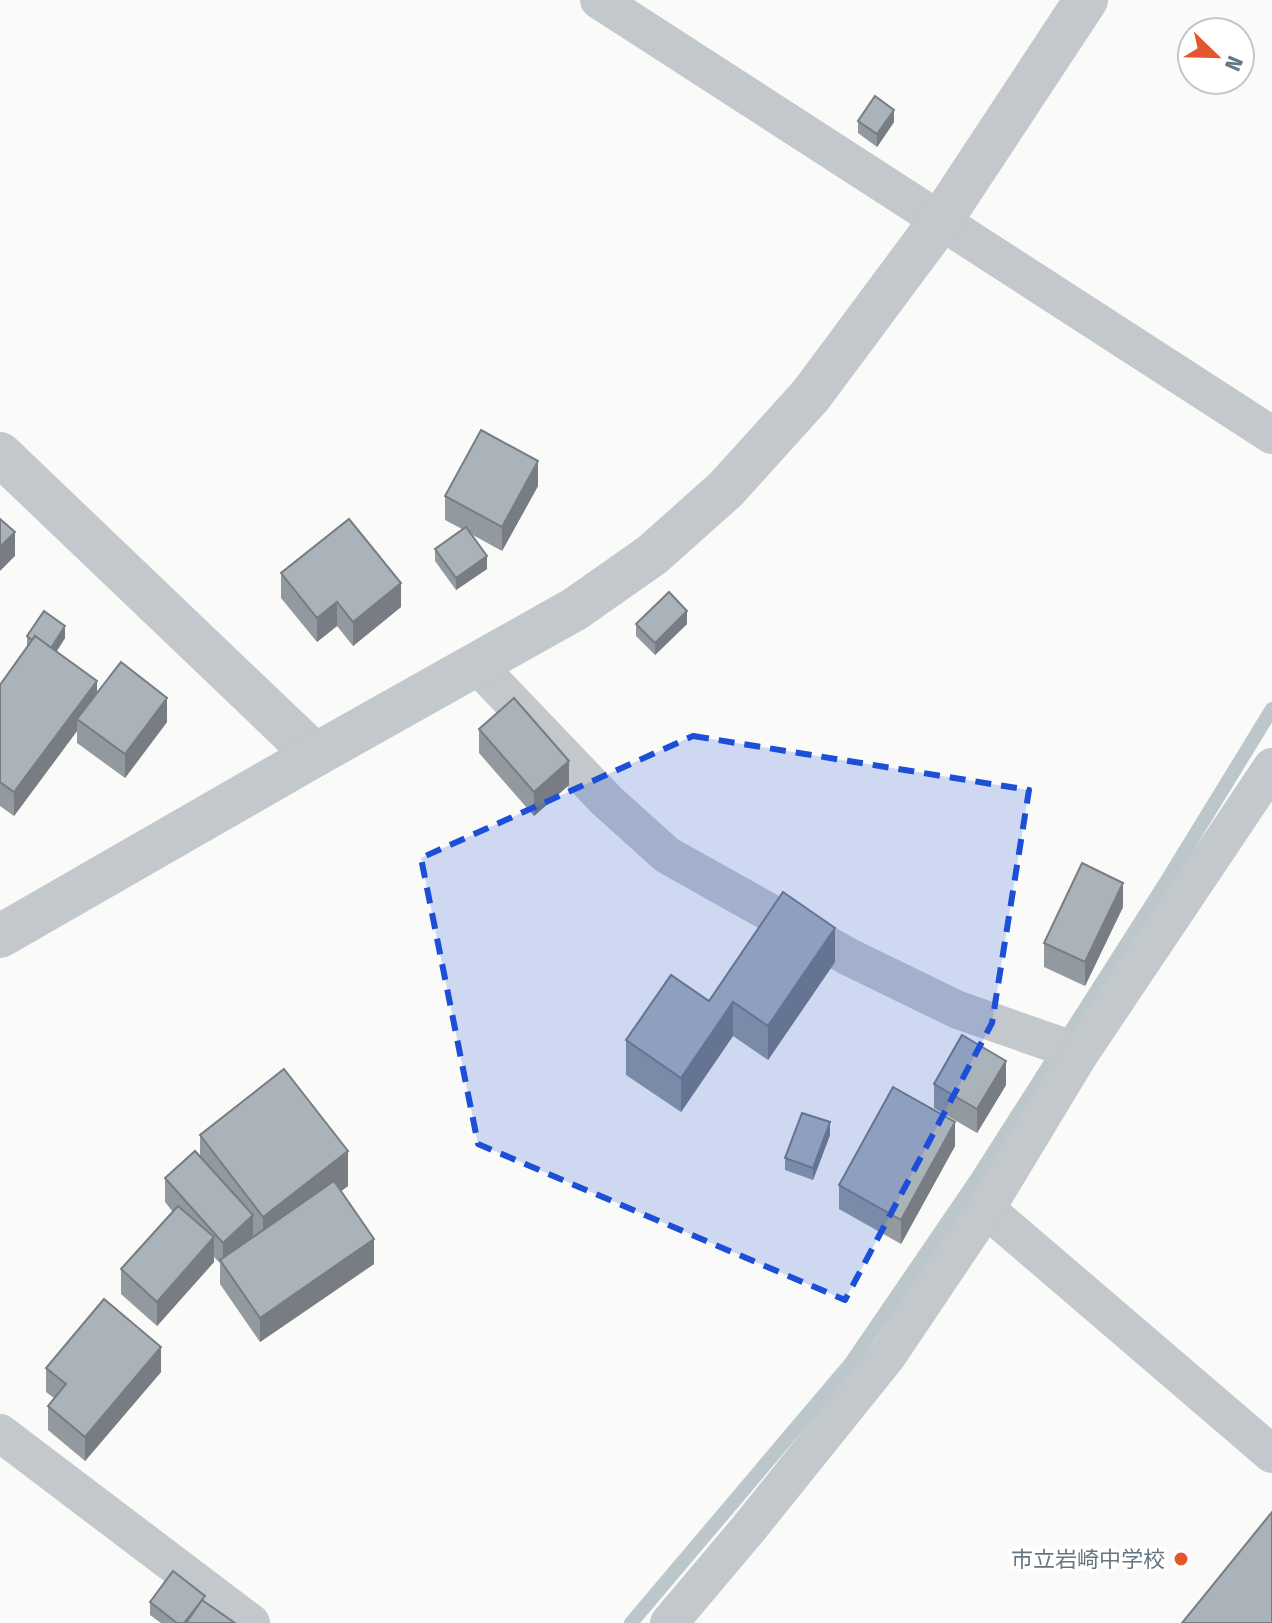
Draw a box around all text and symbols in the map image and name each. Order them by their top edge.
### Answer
north arrow [1176,16,1256,96]
text: N [1219,52,1249,75]
place label: 市立岩崎中学校 [1011,1546,1165,1573]
marker: 市立岩崎中学校 [1172,1550,1190,1568]

